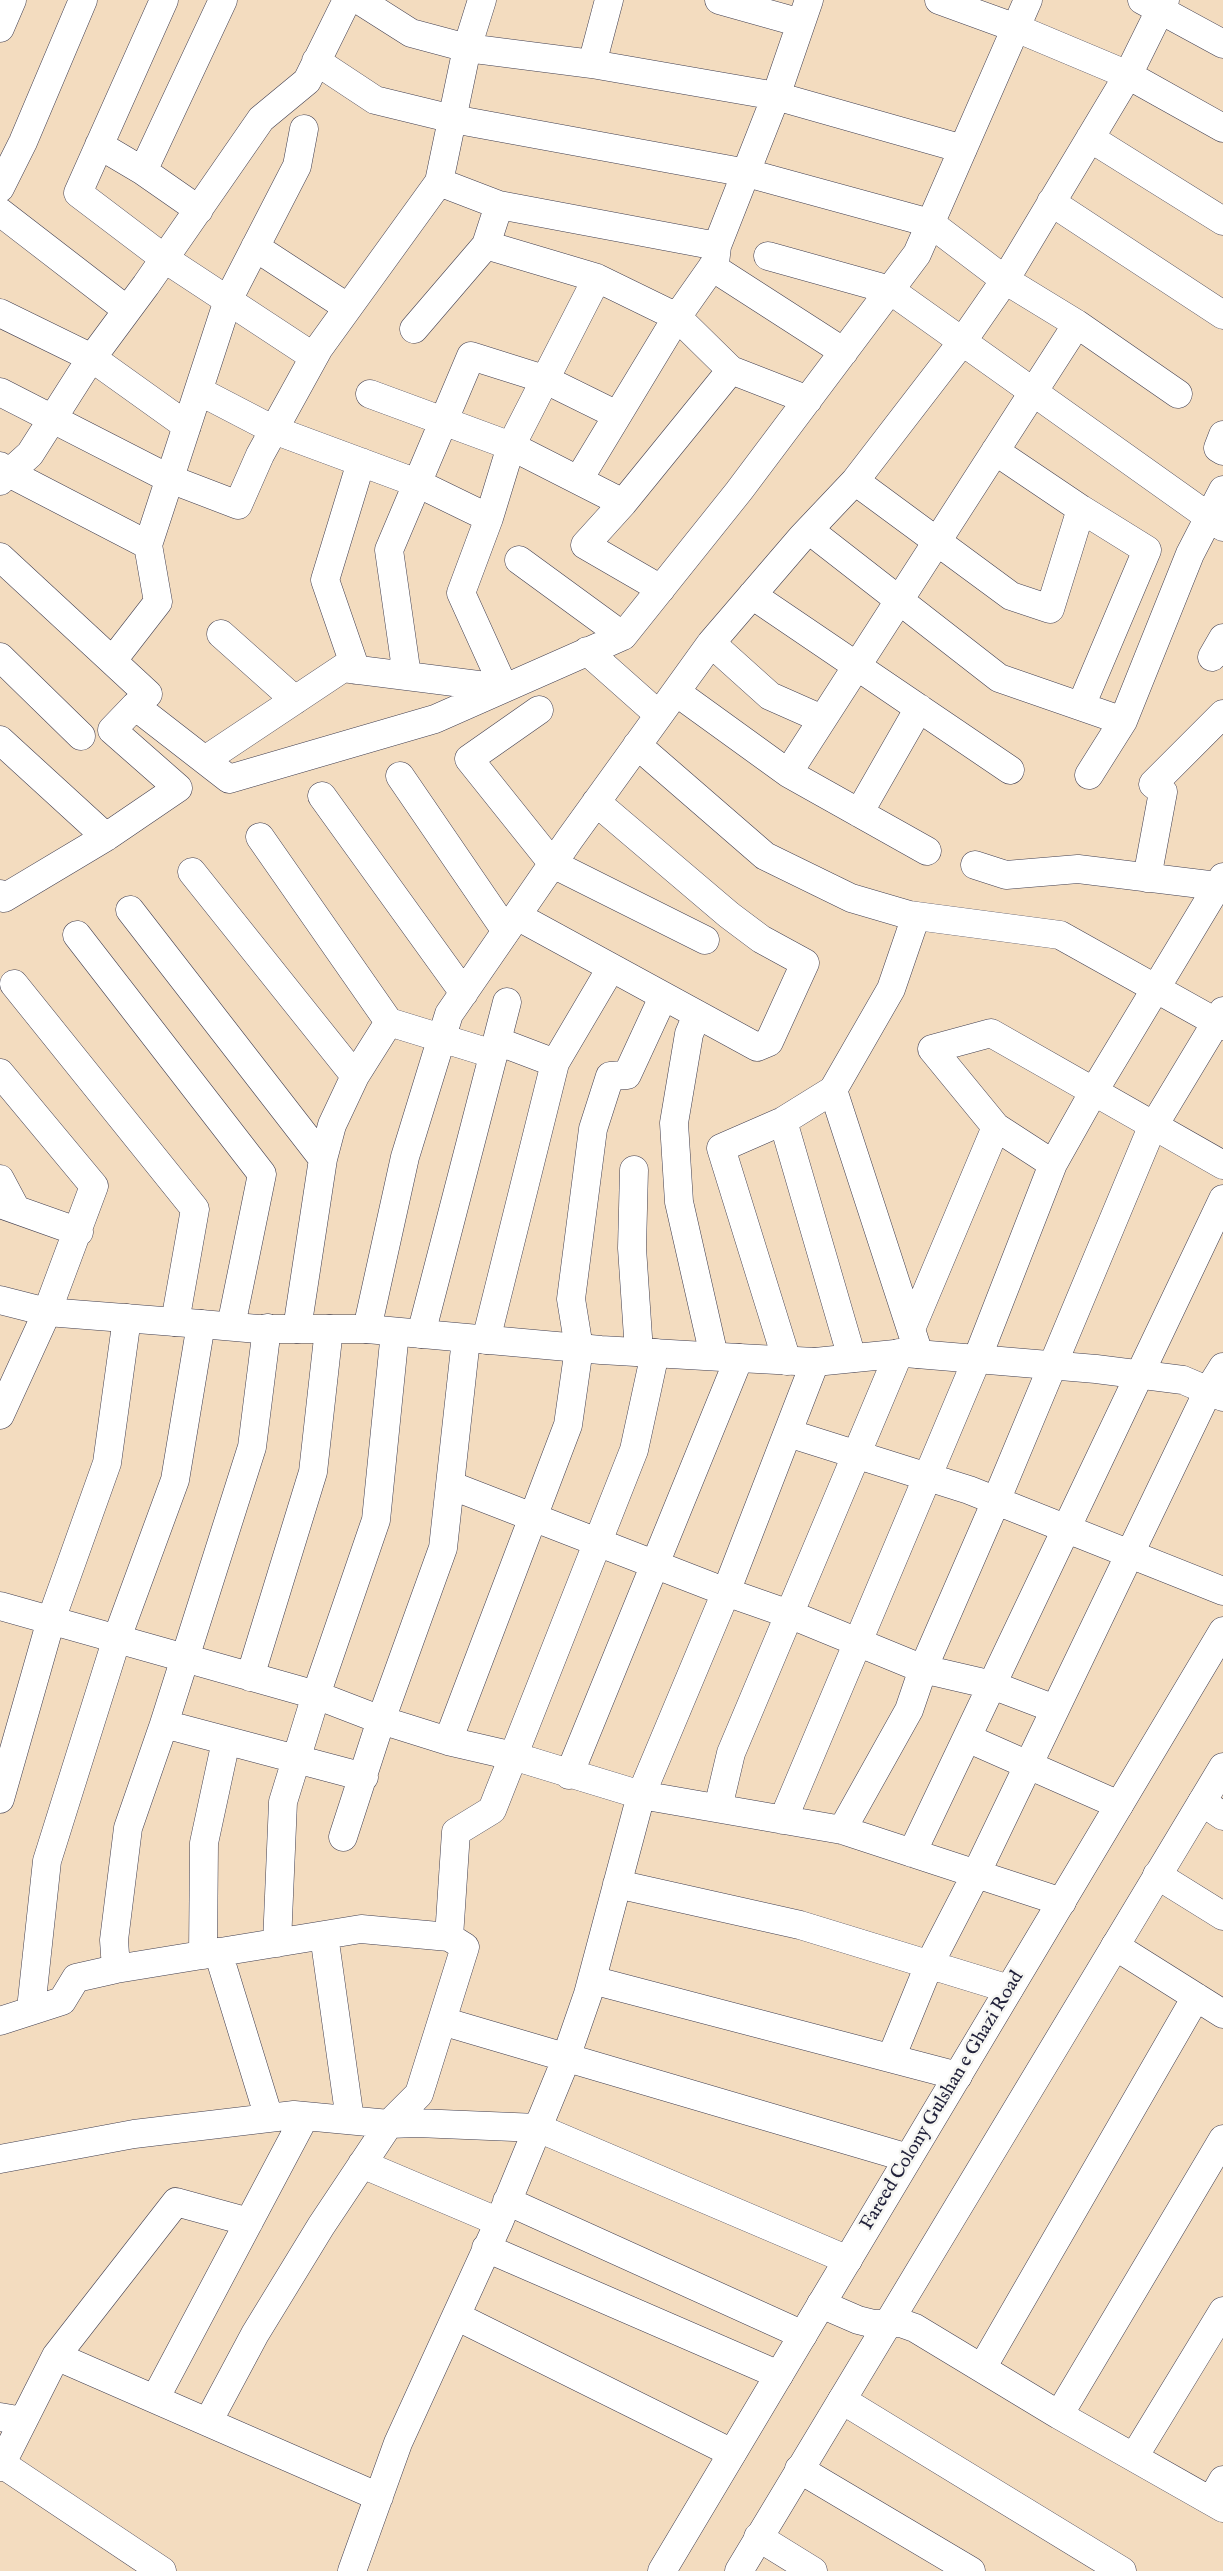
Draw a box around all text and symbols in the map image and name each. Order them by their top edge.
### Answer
street label: Fareed Colony Gulshan e Ghazi Road [857,1967,1029,2235]

